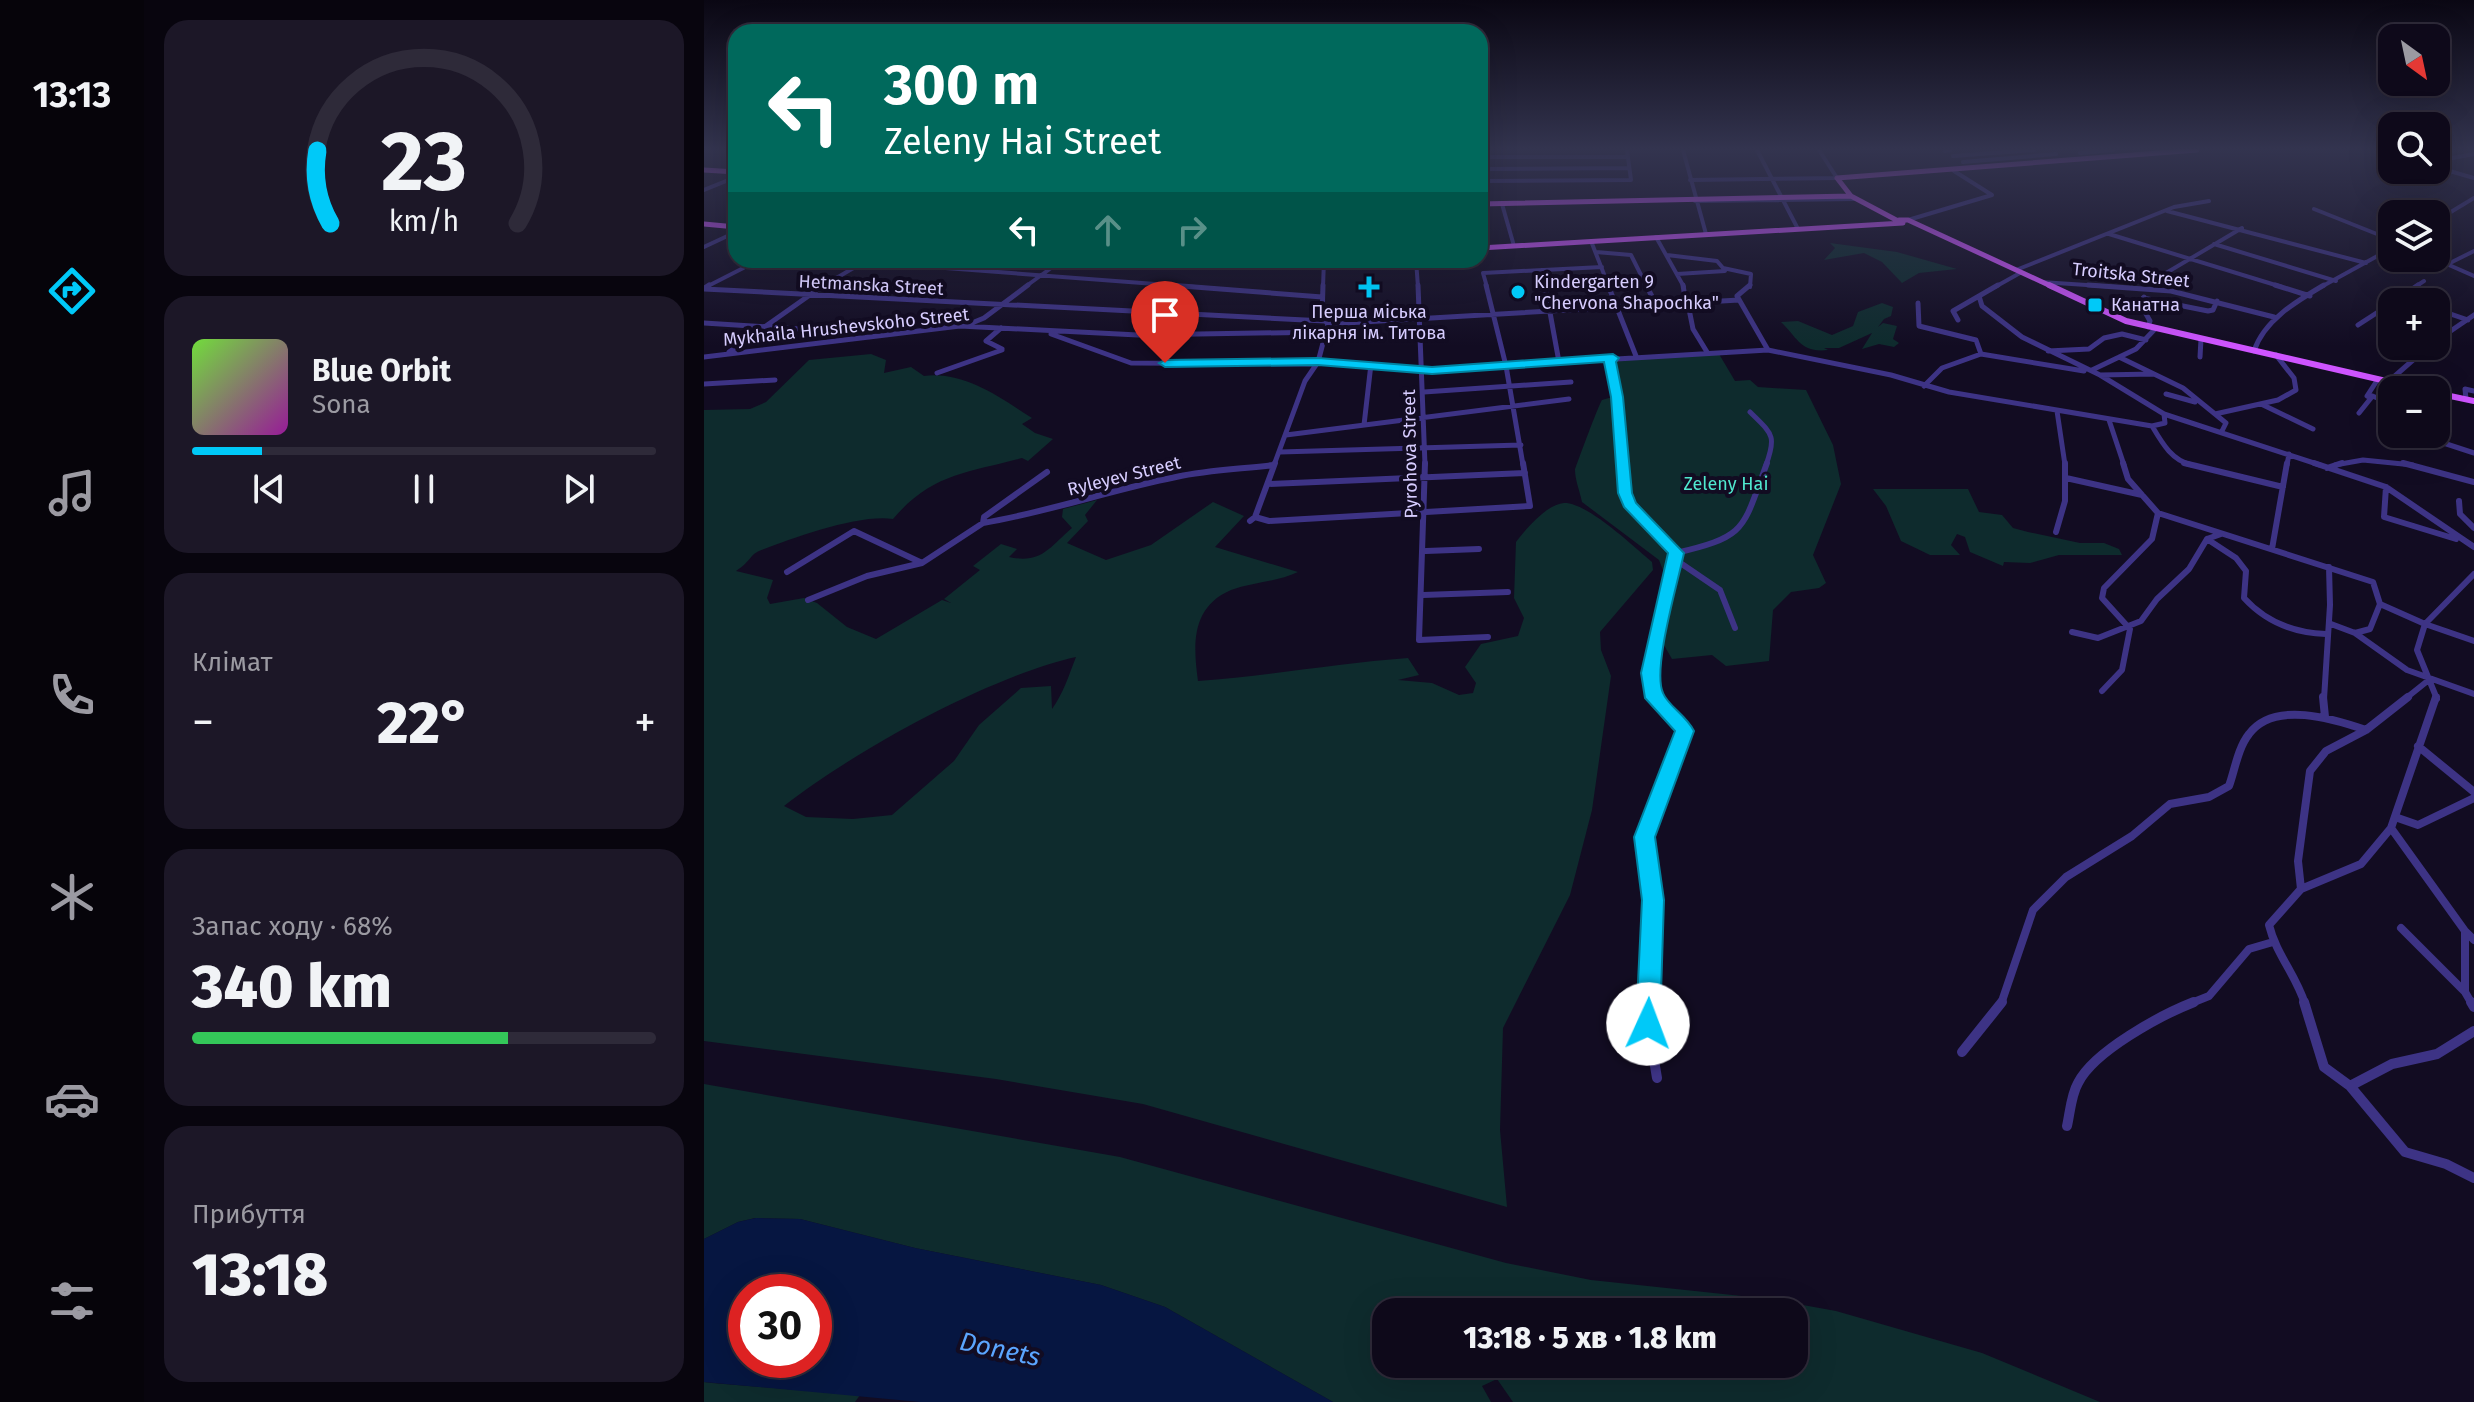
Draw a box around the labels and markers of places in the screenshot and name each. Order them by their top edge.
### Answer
place label: Kindergarten 9 "Chervona Shapochka" [1534,271,1719,314]
marker: Перша міська лікарня ім. Титова [1358,276,1380,298]
pin [1131,281,1199,363]
marker: Kindergarten 9 "Chervona Shapochka" [1509,283,1527,301]
place label: Канатна [2111,294,2180,316]
marker: Канатна [2086,296,2104,314]
place label: Перша міська лікарня ім. Титова [1292,301,1446,344]

